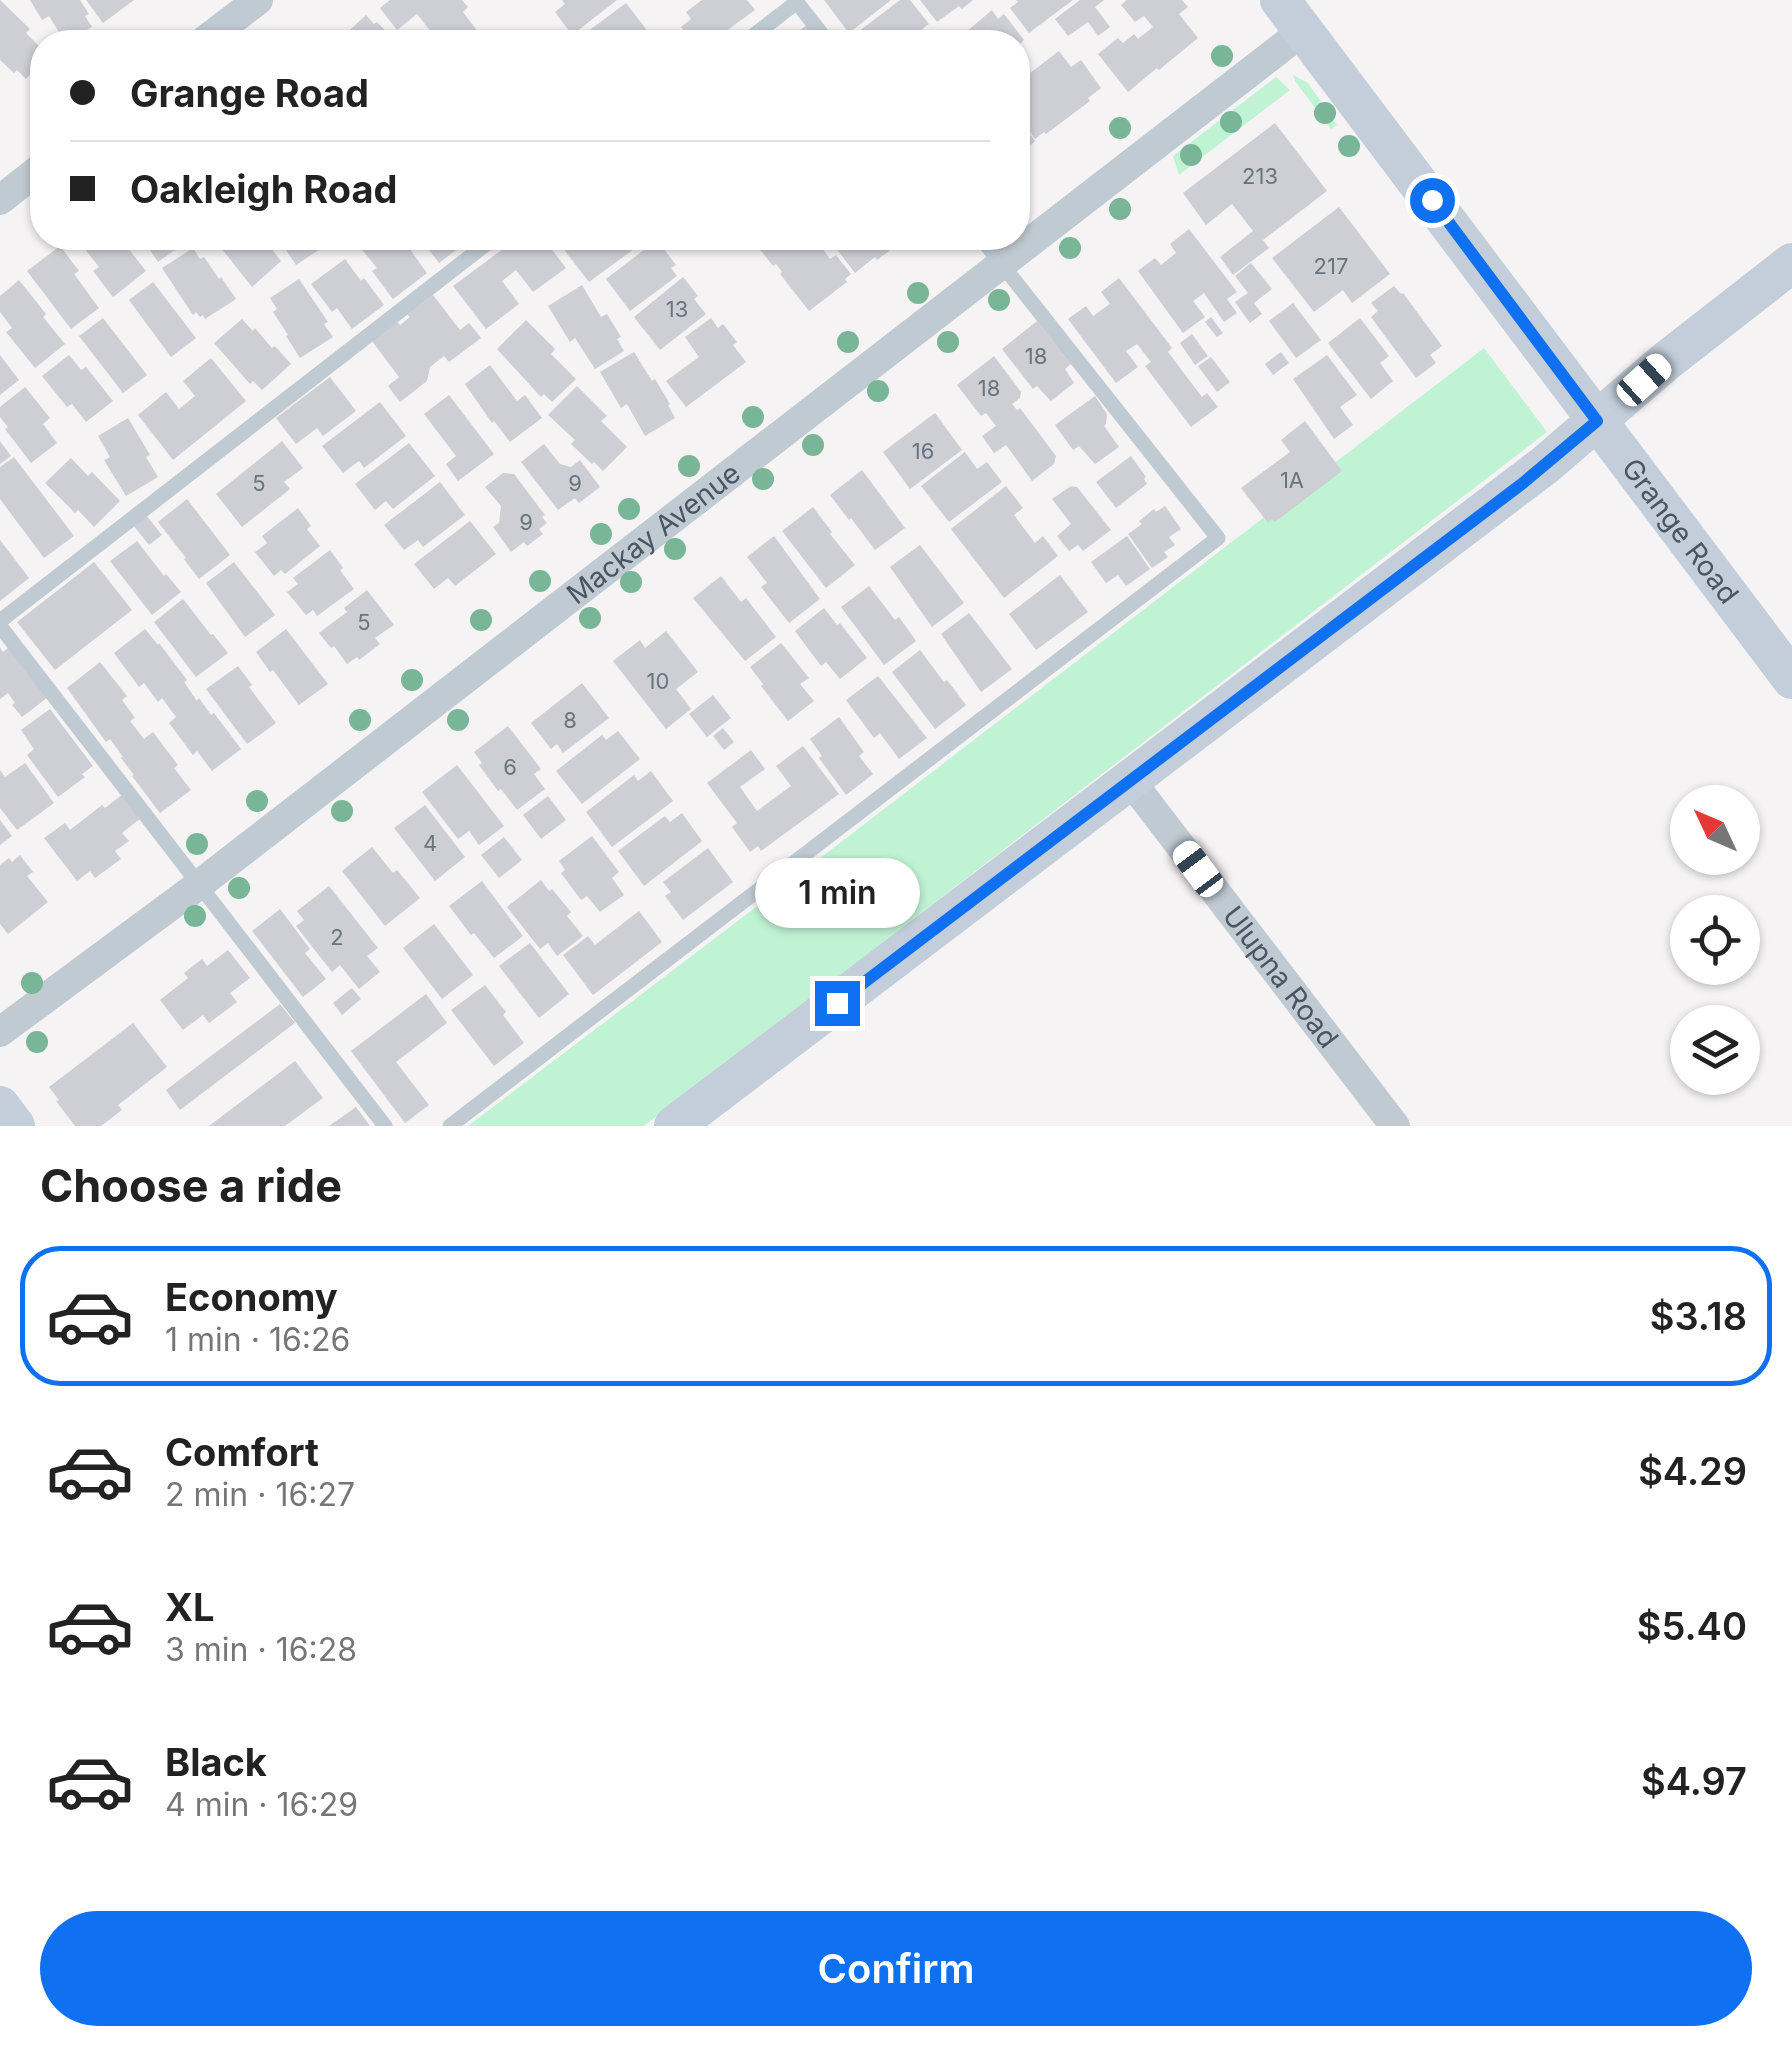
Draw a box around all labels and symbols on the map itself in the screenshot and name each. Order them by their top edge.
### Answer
house number: 213 [1242,163,1278,189]
route start [1410,178,1455,223]
house number: 217 [1314,253,1348,279]
house number: 13 [666,296,688,322]
house number: 18 [1025,343,1047,369]
car [1612,349,1676,411]
house number: 18 [978,375,1000,401]
house number: 16 [912,438,934,464]
street label: Grange Road [1615,452,1746,610]
street label: Mackay Avenue [560,456,747,611]
house number: 1A [1280,467,1304,493]
house number: 5 [252,470,266,496]
house number: 9 [568,470,582,496]
house number: 9 [519,509,533,535]
house number: 5 [357,609,371,635]
house number: 10 [647,668,669,694]
house number: 8 [563,707,577,733]
house number: 6 [503,754,517,780]
north arrow [1670,785,1760,875]
house number: 4 [423,830,437,856]
car [1168,836,1228,902]
callout: 1 min [754,858,920,928]
street label: Ulupna Road [1216,899,1346,1054]
house number: 2 [330,924,344,950]
route end [815,981,860,1026]

